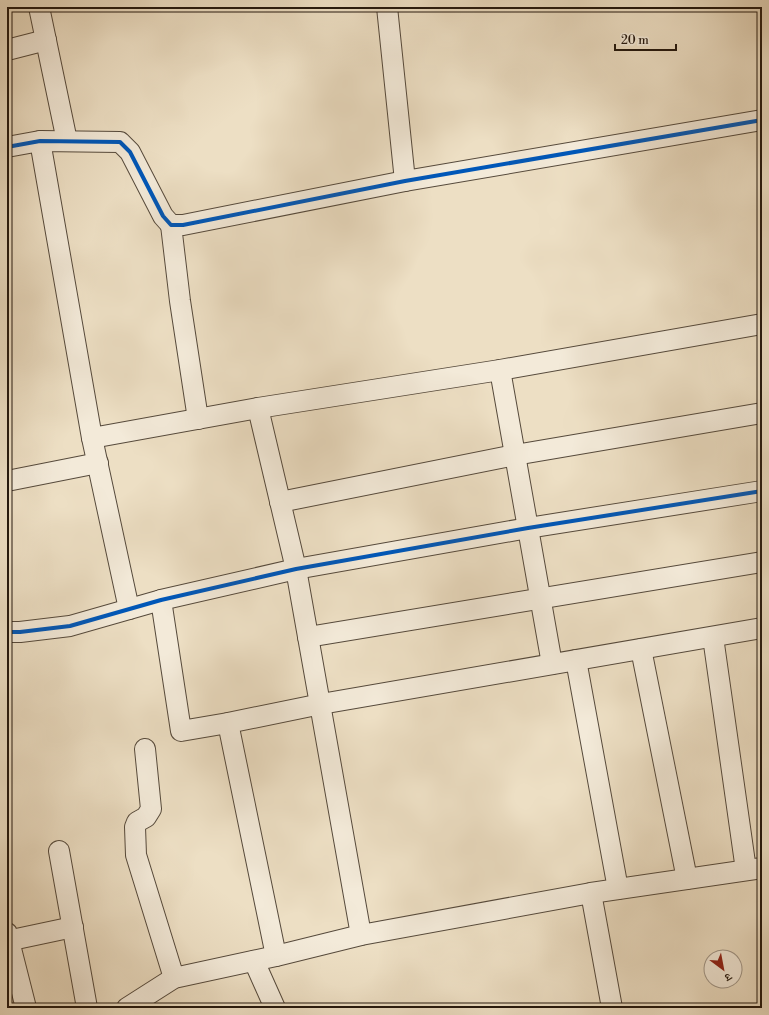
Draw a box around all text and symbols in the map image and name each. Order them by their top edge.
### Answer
scale bar [615,26,676,52]
text: 20 m [621,33,649,48]
north arrow [703,949,743,989]
text: उ [721,969,735,985]

